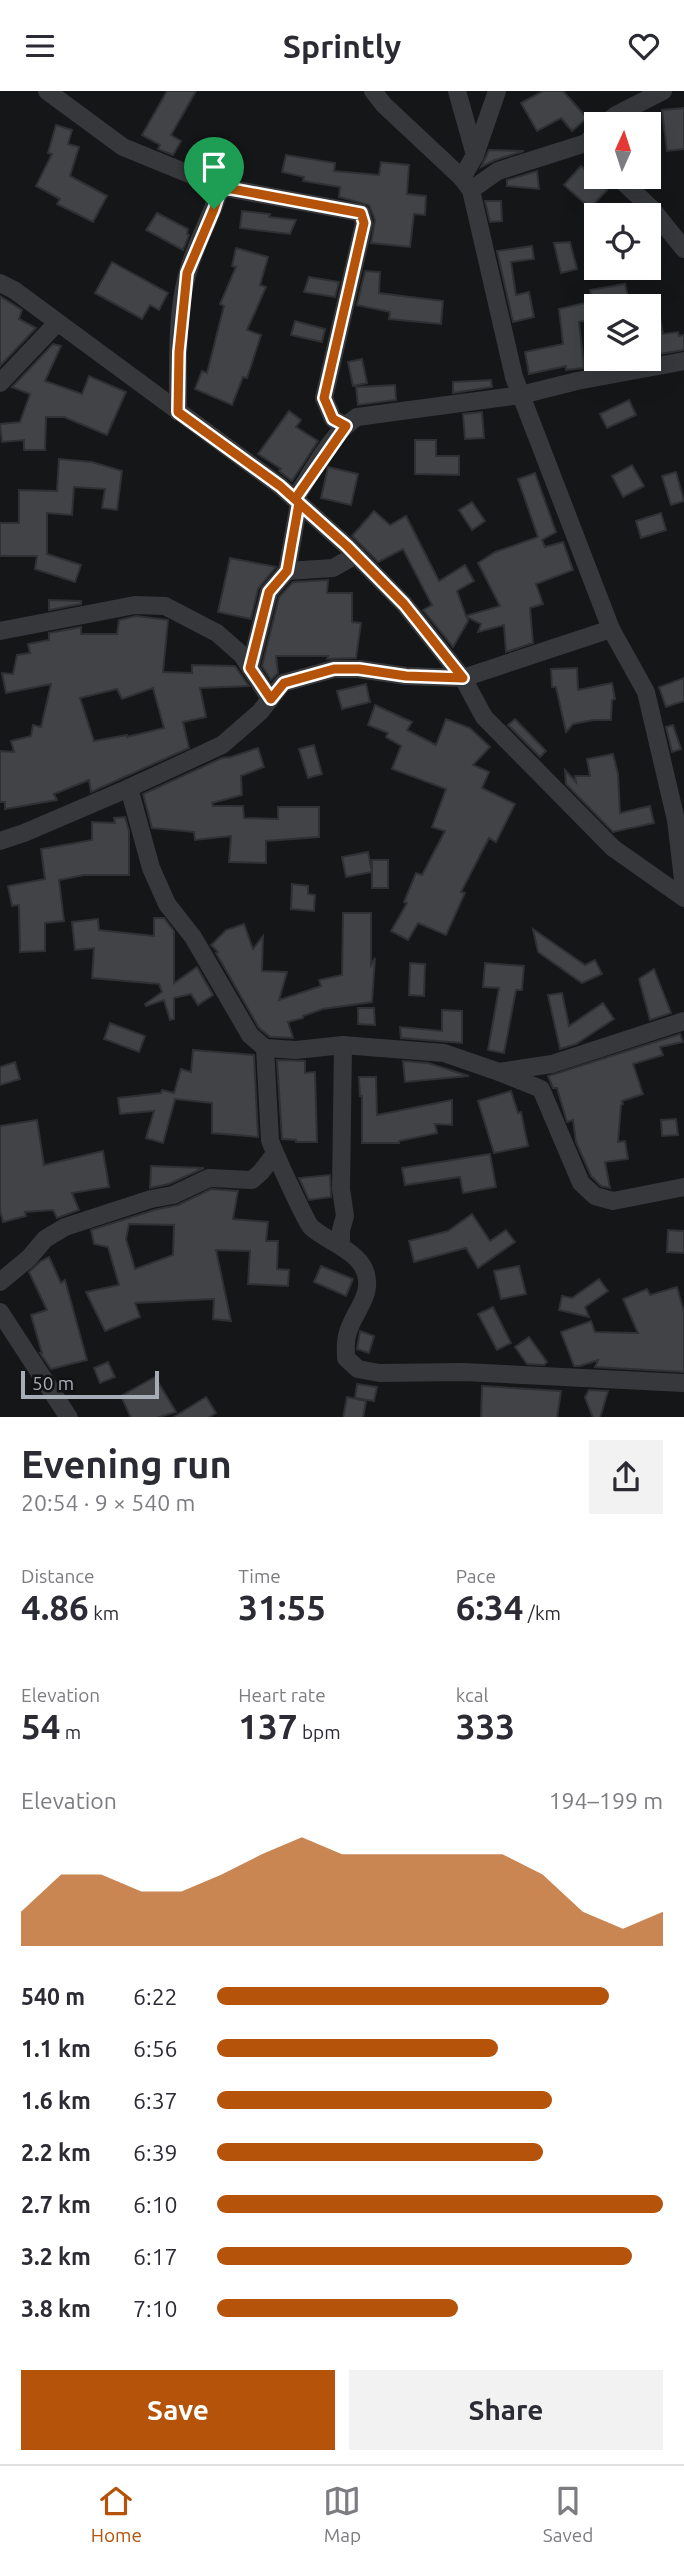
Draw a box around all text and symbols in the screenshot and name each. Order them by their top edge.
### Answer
icon: menu [21,27,59,65]
icon: heart [625,27,663,65]
text: Sprintly [283,28,401,64]
north arrow [584,112,662,189]
map controls [584,112,661,371]
pin [184,137,244,209]
icon: arrive [195,148,233,186]
button: locate [584,203,661,280]
button: layers [584,294,661,371]
scale bar [21,1369,159,1400]
text: 50 m [32,1372,74,1394]
button: share [589,1440,663,1514]
text: Evening run [21,1443,232,1485]
text: 20:54 · 9 × 540 m [21,1490,195,1515]
text: Distance [21,1565,95,1587]
text: Time [238,1565,281,1587]
text: Pace [456,1565,496,1587]
text: 4.86 [21,1587,89,1627]
text: 31:55 [238,1587,326,1627]
text: 6:34 [456,1587,524,1627]
text: km [89,1602,119,1624]
text: /km [524,1602,561,1624]
text: Elevation [21,1684,100,1706]
text: Heart rate [238,1684,326,1706]
text: kcal [456,1684,488,1706]
text: 54 [21,1706,60,1746]
text: 137 [238,1706,298,1746]
text: 333 [456,1706,515,1746]
text: m [60,1721,81,1743]
text: bpm [298,1721,341,1743]
text: Elevation [21,1788,117,1813]
text: 194–199 m [549,1788,663,1813]
text: 540 m [21,1984,85,2009]
text: 6:22 [133,1984,178,2009]
text: 1.1 km [21,2036,91,2061]
text: 6:56 [133,2036,178,2061]
text: 1.6 km [21,2088,91,2113]
text: 6:37 [133,2088,178,2113]
text: 2.2 km [21,2140,91,2165]
text: 6:39 [133,2140,178,2165]
text: 2.7 km [21,2192,91,2217]
text: 6:10 [133,2192,178,2217]
text: 3.2 km [21,2244,91,2269]
text: 6:17 [133,2244,178,2269]
text: 3.8 km [21,2296,91,2321]
text: 7:10 [133,2296,178,2321]
button: Save [21,2370,335,2450]
button: Share [349,2370,663,2450]
tab: Home [91,2482,142,2546]
tab: Map [323,2482,361,2546]
tab: Saved [543,2482,593,2546]

